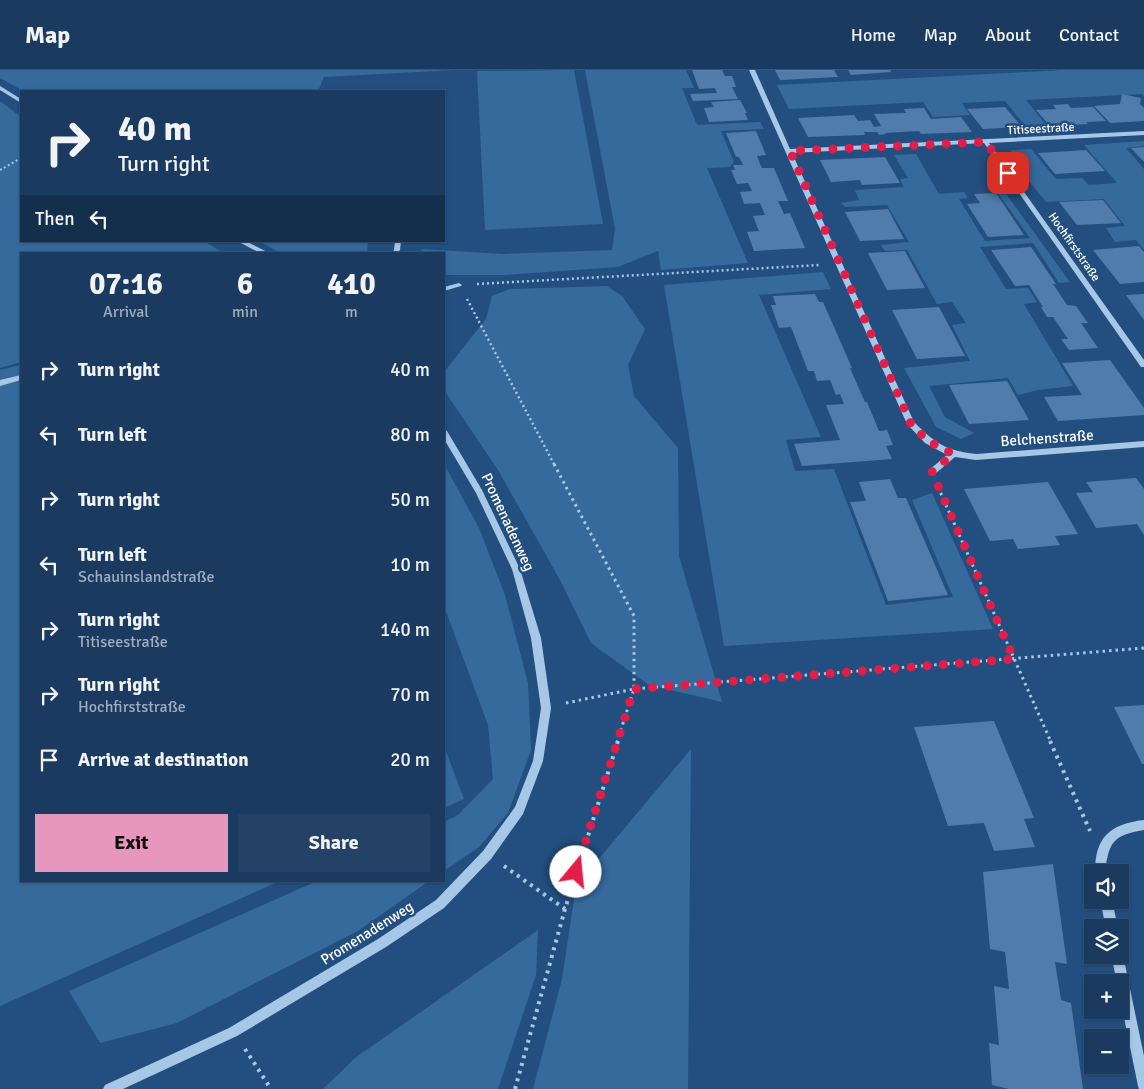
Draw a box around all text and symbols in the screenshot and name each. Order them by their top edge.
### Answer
text: Map [25,20,70,50]
text: Home [851,24,896,46]
text: Map [924,24,957,46]
text: About [985,24,1031,46]
text: Contact [1059,24,1119,46]
text: 40 m [118,107,192,150]
icon: right [35,110,100,175]
street label: Titiseestraße [1007,120,1075,138]
text: Turn right [118,150,210,177]
pin [987,152,1029,194]
icon: arrive [994,159,1022,187]
icon: left [85,205,113,233]
text: Then [35,207,75,231]
street label: Hochfirststraße [1045,210,1103,284]
text: 07:16 [89,266,163,303]
text: 6 [237,266,253,303]
text: 410 [327,266,376,303]
text: Arrival [103,302,149,322]
text: min [232,302,258,322]
text: m [345,302,358,322]
icon: right [35,356,63,384]
text: Turn right [78,358,160,382]
text: 40 m [390,358,430,382]
icon: left [35,421,63,449]
text: Turn left [78,423,147,447]
text: 80 m [390,423,430,447]
street label: Belchenstraße [1000,426,1094,450]
street label: Promenadenweg [477,470,539,574]
icon: right [35,486,63,514]
text: Turn right [78,488,160,512]
text: 50 m [390,488,430,512]
text: Turn left [78,543,147,567]
icon: left [35,551,63,579]
text: 10 m [390,553,430,577]
text: Schauinslandstraße [78,567,215,587]
text: Turn right [78,608,160,632]
icon: right [35,616,63,644]
text: 140 m [380,618,430,642]
text: Titiseestraße [78,632,168,652]
text: Turn right [78,673,160,697]
icon: right [35,681,63,709]
text: 70 m [390,683,430,707]
text: Hochfirststraße [78,697,186,717]
icon: arrive [35,746,63,774]
text: Arrive at destination [78,748,249,772]
text: 20 m [390,748,430,772]
button: Exit [35,814,228,872]
button: Share [238,814,430,872]
position arrow [549,845,601,897]
map controls [1084,864,1129,1074]
button: sound [1084,864,1129,909]
street label: Promenadenweg [317,897,417,969]
button: layers [1084,919,1129,964]
button: + [1084,974,1129,1019]
button: − [1084,1029,1129,1074]

